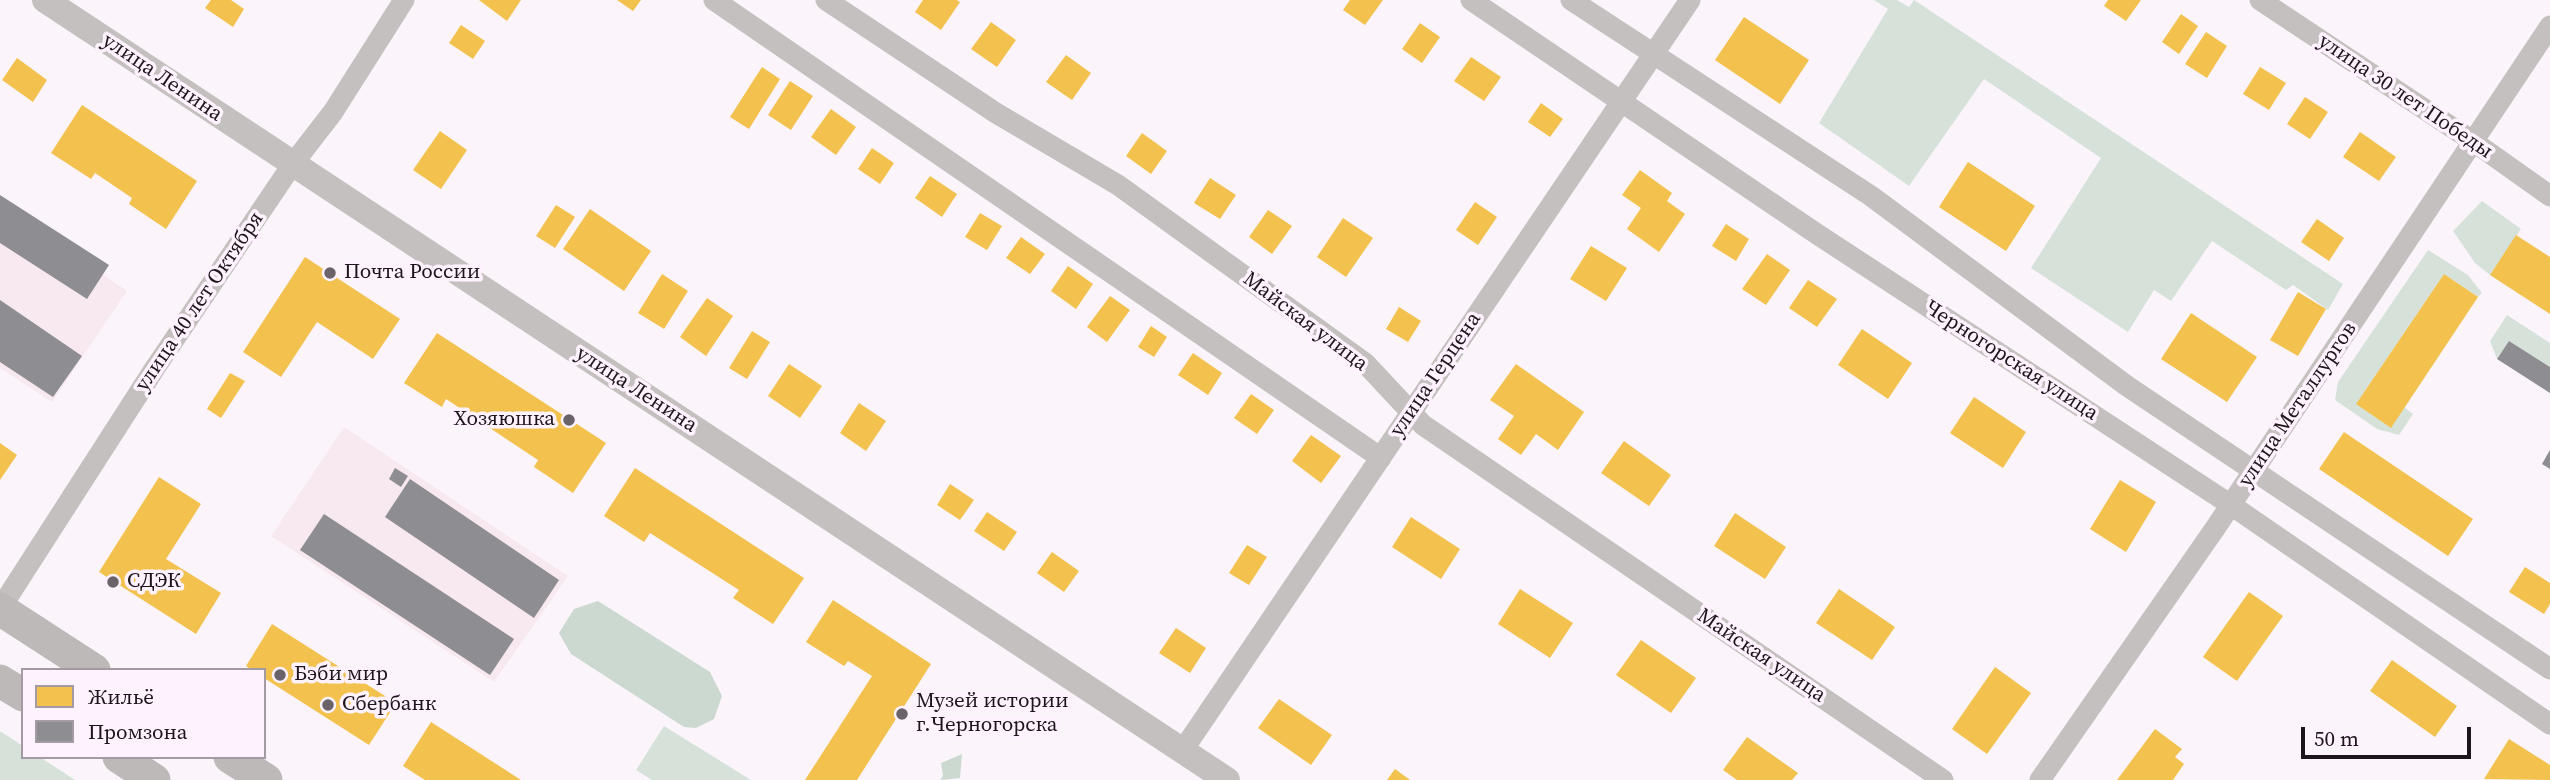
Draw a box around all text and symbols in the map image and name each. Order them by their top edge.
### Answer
street label: улица Ленина [97,29,227,127]
street label: улица 30 лет Победы [2313,29,2497,165]
street label: улица 40 лет Октября [130,207,270,397]
place label: Почта России [344,260,480,286]
marker: Почта России [322,265,338,281]
street label: Майская улица [1238,267,1372,377]
street label: Черногорская улица [1919,295,2103,427]
street label: улица Герцена [1385,308,1487,442]
street label: улица Металлургов [2233,318,2363,492]
street label: улица Ленина [571,341,701,439]
place label: Хозяюшка [454,407,555,433]
marker: Хозяюшка [561,412,577,428]
place label: СДЭК [127,569,181,595]
marker: СДЭК [105,574,121,590]
street label: Майская улица [1692,604,1830,708]
place label: Бэби мир [294,662,388,688]
marker: Бэби мир [272,667,288,683]
legend [21,668,266,759]
text: Жильё [88,682,154,711]
place label: Музей истории г.Черногорска [916,689,1069,739]
place label: Сбербанк [342,692,436,718]
marker: Сбербанк [320,697,336,713]
marker: Музей истории г.Черногорска [894,706,910,722]
scale bar [2305,714,2475,758]
text: Промзона [88,717,188,746]
text: 50 m [2314,724,2359,753]

